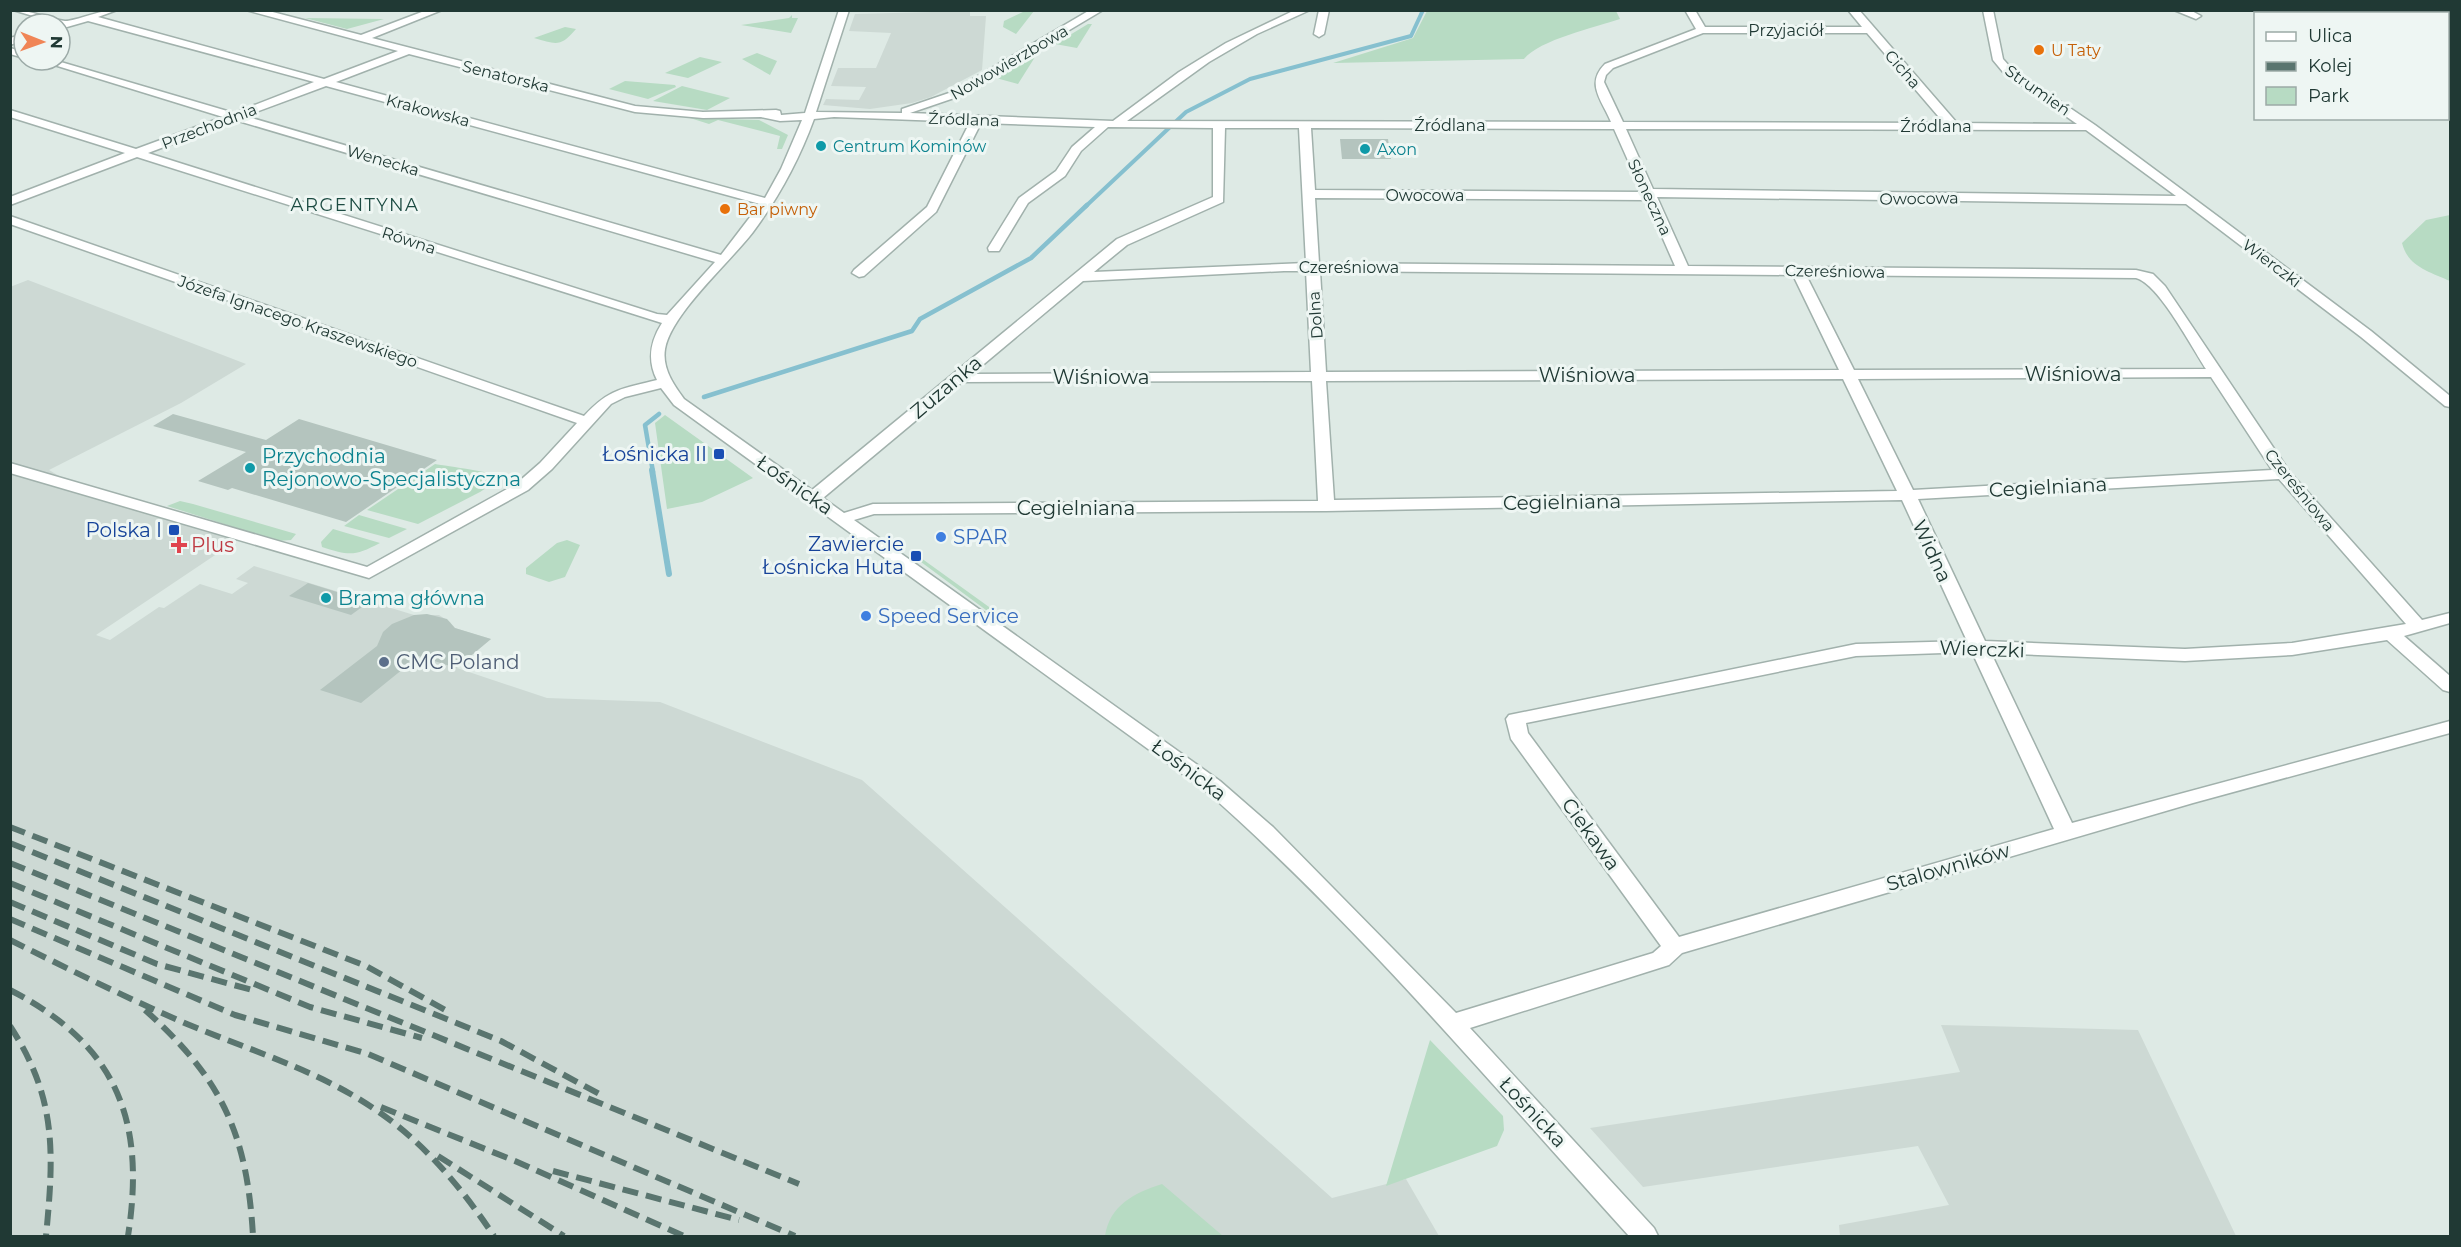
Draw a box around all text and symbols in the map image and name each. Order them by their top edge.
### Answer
north arrow [12,12,72,72]
legend [2254,12,2449,120]
street label: Nowowierzbowa [947,21,1072,104]
street label: Przyjaciół [1748,21,1824,40]
text: Ulica [2308,25,2353,47]
text: N [47,36,66,49]
place label: U Taty [2051,41,2101,60]
marker: U Taty [2032,43,2046,57]
street label: Cicha [1881,46,1924,92]
text: Kolej [2308,55,2352,77]
street label: Senatorska [460,56,551,96]
street label: Strumień [2001,61,2074,120]
text: Park [2308,85,2349,107]
street label: Krakowska [384,90,472,131]
street label: Przechodnia [159,100,259,153]
street label: Źródlana [928,109,1000,130]
street label: Źródlana [1414,116,1486,135]
street label: Źródlana [1900,117,1972,136]
place label: Centrum Kominów [833,137,986,156]
marker: Centrum Kominów [814,139,828,153]
place label: Axon [1377,140,1417,159]
street label: Wenecka [344,141,421,180]
marker: Axon [1358,142,1372,156]
street label: Słoneczna [1624,156,1676,238]
street label: Owocowa [1385,186,1465,205]
street label: Owocowa [1879,188,1959,209]
district label: ARGENTYNA [291,194,419,216]
place label: Bar piwny [737,200,818,219]
marker: Bar piwny [718,202,732,216]
street label: Równa [379,223,438,258]
street label: Wierczki [2239,235,2305,292]
street label: Czereśniowa [1299,258,1399,277]
street label: Czereśniowa [1785,261,1885,282]
street label: Józefa Ignacego Kraszewskiego [175,271,420,372]
street label: Dolna [1304,290,1327,339]
street label: Zuzanka [906,350,986,424]
street label: Wiśniowa [2024,362,2122,386]
street label: Wiśniowa [1538,363,1636,387]
street label: Wiśniowa [1052,365,1150,389]
place label: Łośnicka II [602,442,707,466]
place label: Przychodnia Rejonowo-Specjalistyczna [262,444,521,491]
street label: Czereśniowa [2261,445,2339,535]
marker: Łośnicka II [712,447,726,461]
street label: Łośnicka [752,450,838,520]
marker: Przychodnia Rejonowo-Specjalistyczna [243,461,257,475]
street label: Cegielniana [1988,472,2108,502]
street label: Cegielniana [1503,489,1621,515]
street label: Cegielniana [1017,496,1135,520]
street label: Widna [1907,516,1957,586]
place label: Polska I [85,518,162,542]
marker: Polska I [167,523,181,537]
place label: SPAR [953,525,1008,549]
marker: SPAR [934,530,948,544]
place label: Zawiercie Łośnicka Huta [762,532,904,579]
place label: Plus [191,533,234,557]
marker: Plus [172,538,186,552]
marker: Zawiercie Łośnicka Huta [909,549,923,563]
place label: Brama główna [338,586,485,610]
marker: Brama główna [319,591,333,605]
place label: Speed Service [878,604,1019,628]
marker: Speed Service [859,609,873,623]
street label: Wierczki [1939,636,2025,662]
place label: CMC Poland [396,650,520,674]
marker: CMC Poland [377,655,391,669]
street label: Łośnicka [1147,734,1231,806]
street label: Ciekawa [1557,793,1625,875]
street label: Stalowników [1884,838,2013,896]
street label: Łośnicka [1494,1072,1572,1152]

